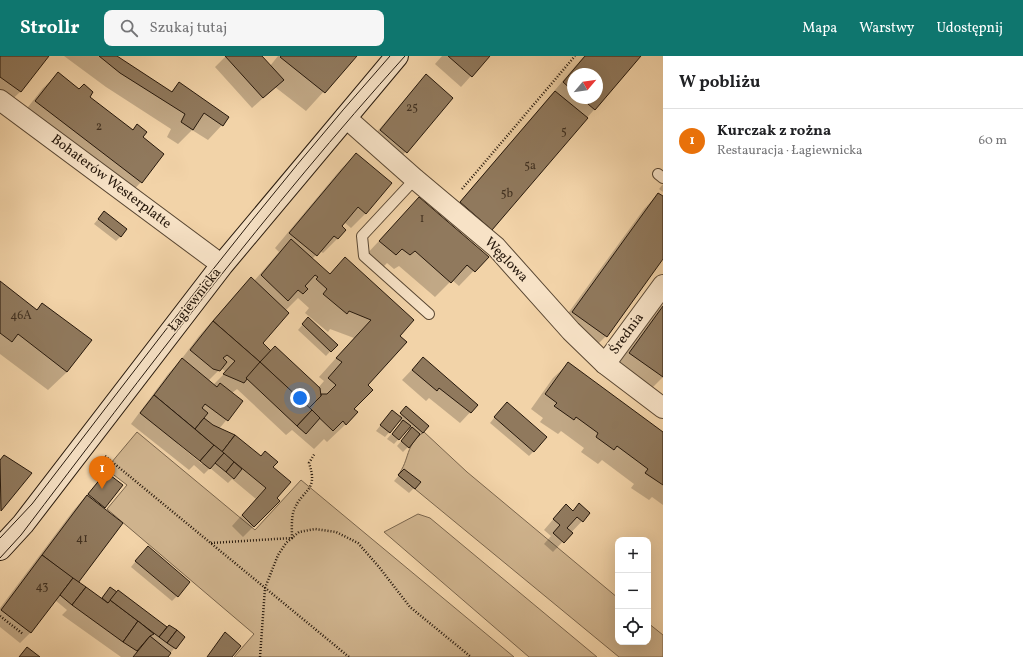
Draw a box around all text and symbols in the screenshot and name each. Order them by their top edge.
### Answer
search box [104,10,384,46]
text: Strollr [20,15,80,41]
icon: search [118,17,140,39]
text: Szukaj tutaj [150,18,227,39]
text: Mapa [802,19,837,38]
text: Warstwy [859,19,914,38]
text: Udostępnij [936,19,1003,38]
north arrow [567,68,603,104]
text: W pobliżu [679,71,760,94]
house number: 25 [406,100,418,116]
house number: 2 [96,119,102,135]
text: Kurczak z rożna [717,121,831,142]
house number: 5 [561,124,567,140]
street label: Bohaterów Westerplatte [47,130,175,234]
text: 1 [689,132,695,150]
text: 60 m [979,132,1007,150]
text: Restauracja · Łagiewnicka [717,142,862,160]
house number: 5a [524,158,536,174]
house number: 5b [501,186,514,202]
house number: 1 [420,211,424,227]
street label: Węglowa [480,233,532,287]
street label: Łagiewnicka [164,264,226,336]
house number: 46A [10,308,32,324]
street label: Średnia [604,309,649,359]
your location [290,388,310,408]
pin: 1 [89,456,115,489]
house number: 41 [76,531,88,547]
map controls [615,537,651,645]
button: + [615,537,651,573]
button: − [615,573,651,609]
house number: 43 [36,579,48,595]
button: locate [615,609,651,645]

